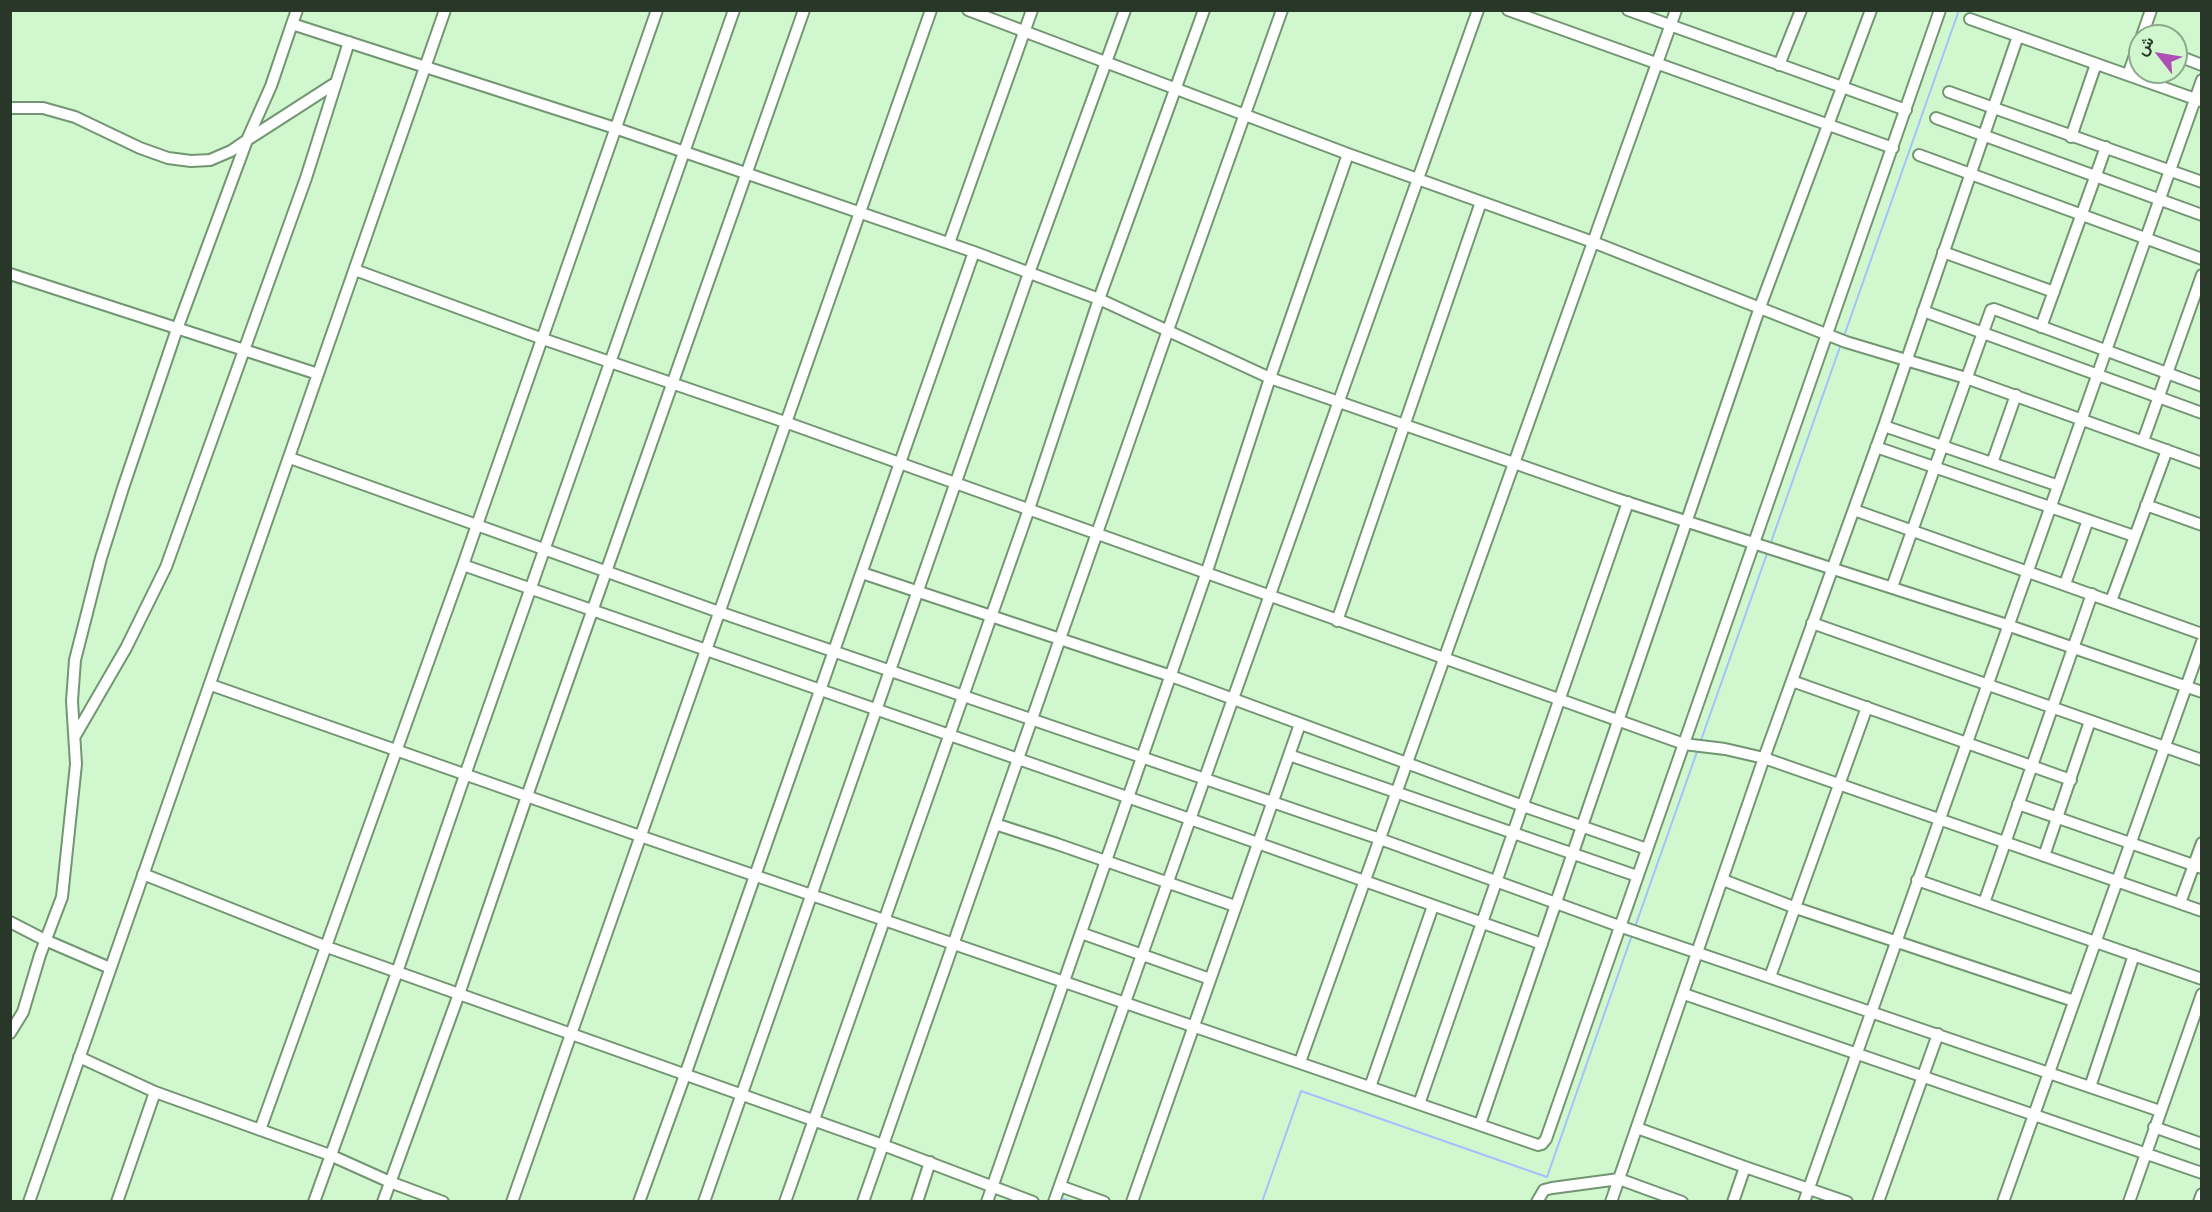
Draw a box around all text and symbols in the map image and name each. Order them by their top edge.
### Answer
north arrow [2128,24,2188,84]
text: ش [2131,32,2158,59]

